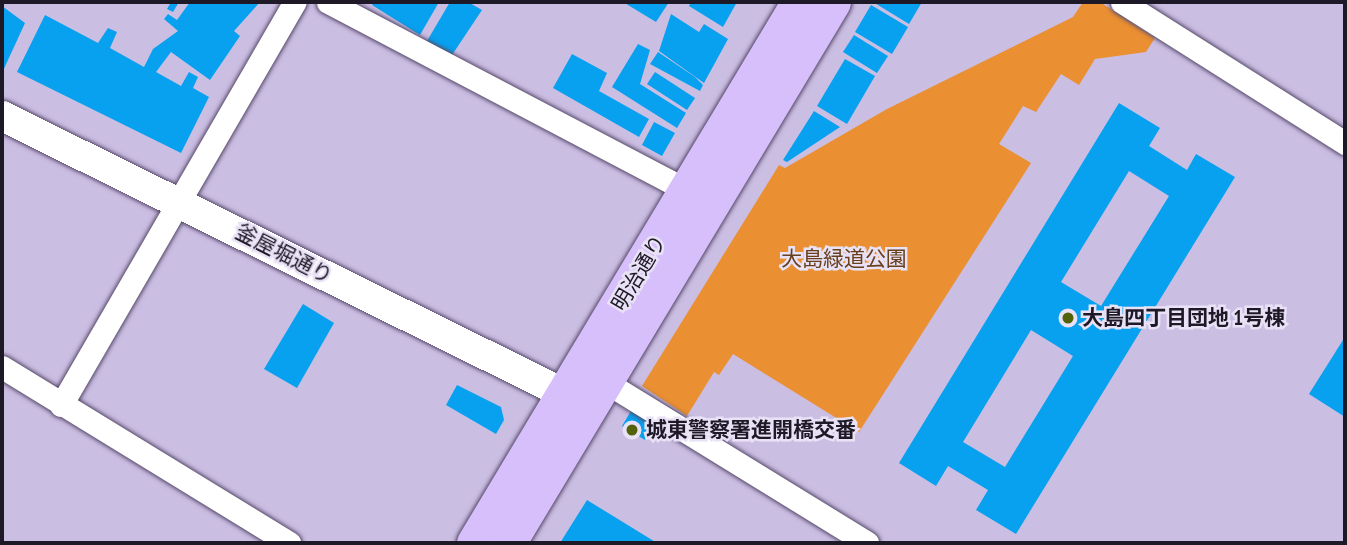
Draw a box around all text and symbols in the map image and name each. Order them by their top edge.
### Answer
street label: 釜屋堀通り [232,219,336,289]
street label: 明治通り [607,231,671,315]
park label: 大島緑道公園 [781,246,907,272]
place label: 大島四丁目団地 1号棟 [1082,305,1285,331]
marker: 大島四丁目団地 1号棟 [1060,310,1076,326]
place label: 城東警察署進開橋交番 [646,417,856,443]
marker: 城東警察署進開橋交番 [624,422,640,438]

